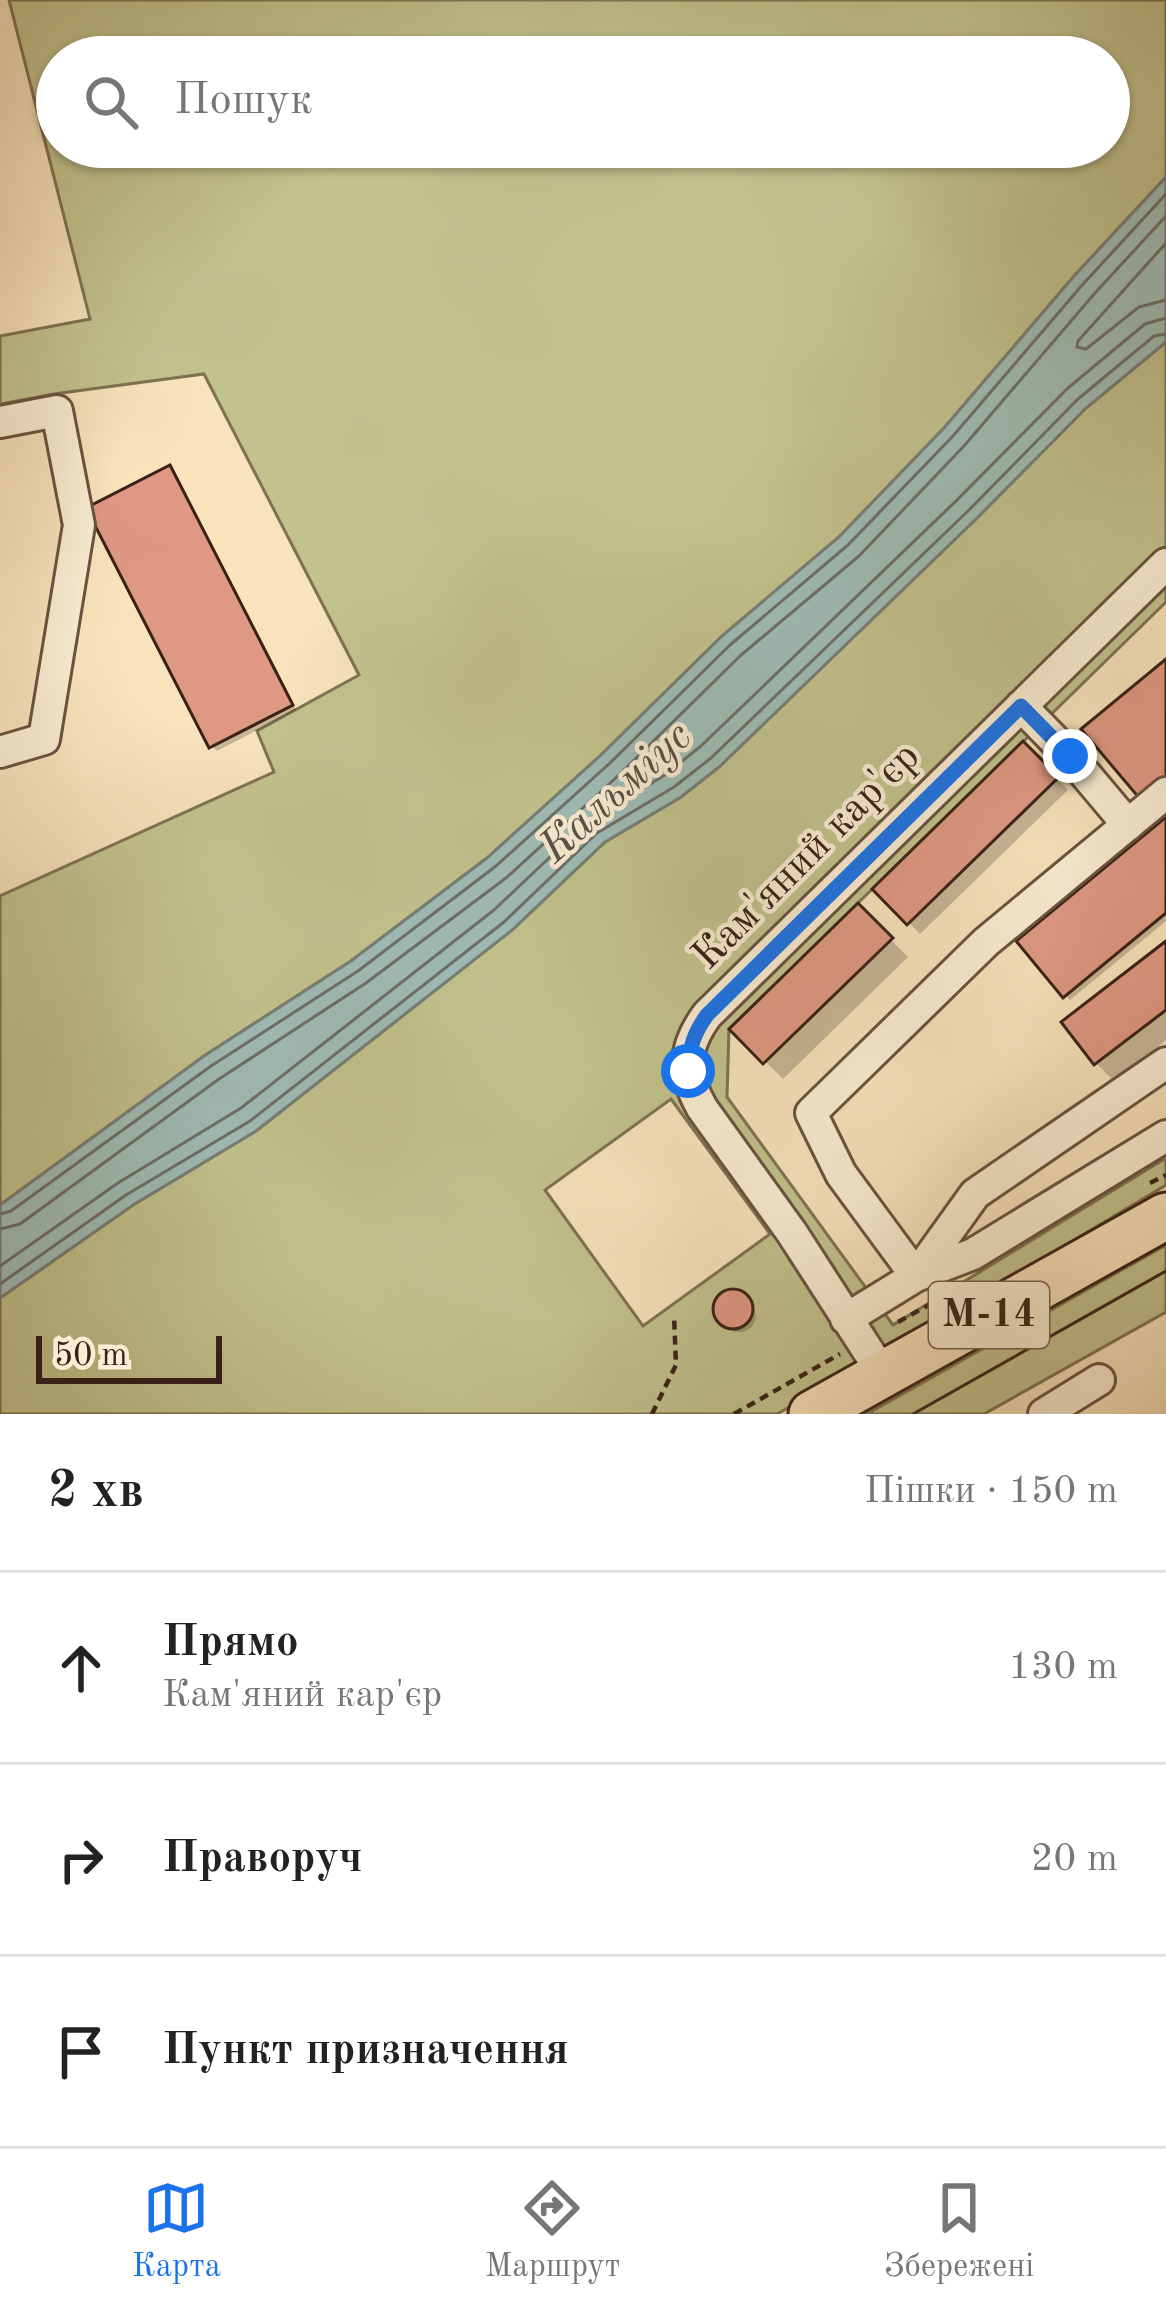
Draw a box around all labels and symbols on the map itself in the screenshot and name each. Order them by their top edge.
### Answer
water label: Кальміус [532,714,702,873]
route end [1043,729,1097,783]
street label: Кам'яний кар'єр [685,735,929,979]
route start [661,1044,715,1098]
road number: М-14 [929,1282,1049,1348]
scale bar [36,1330,222,1383]

